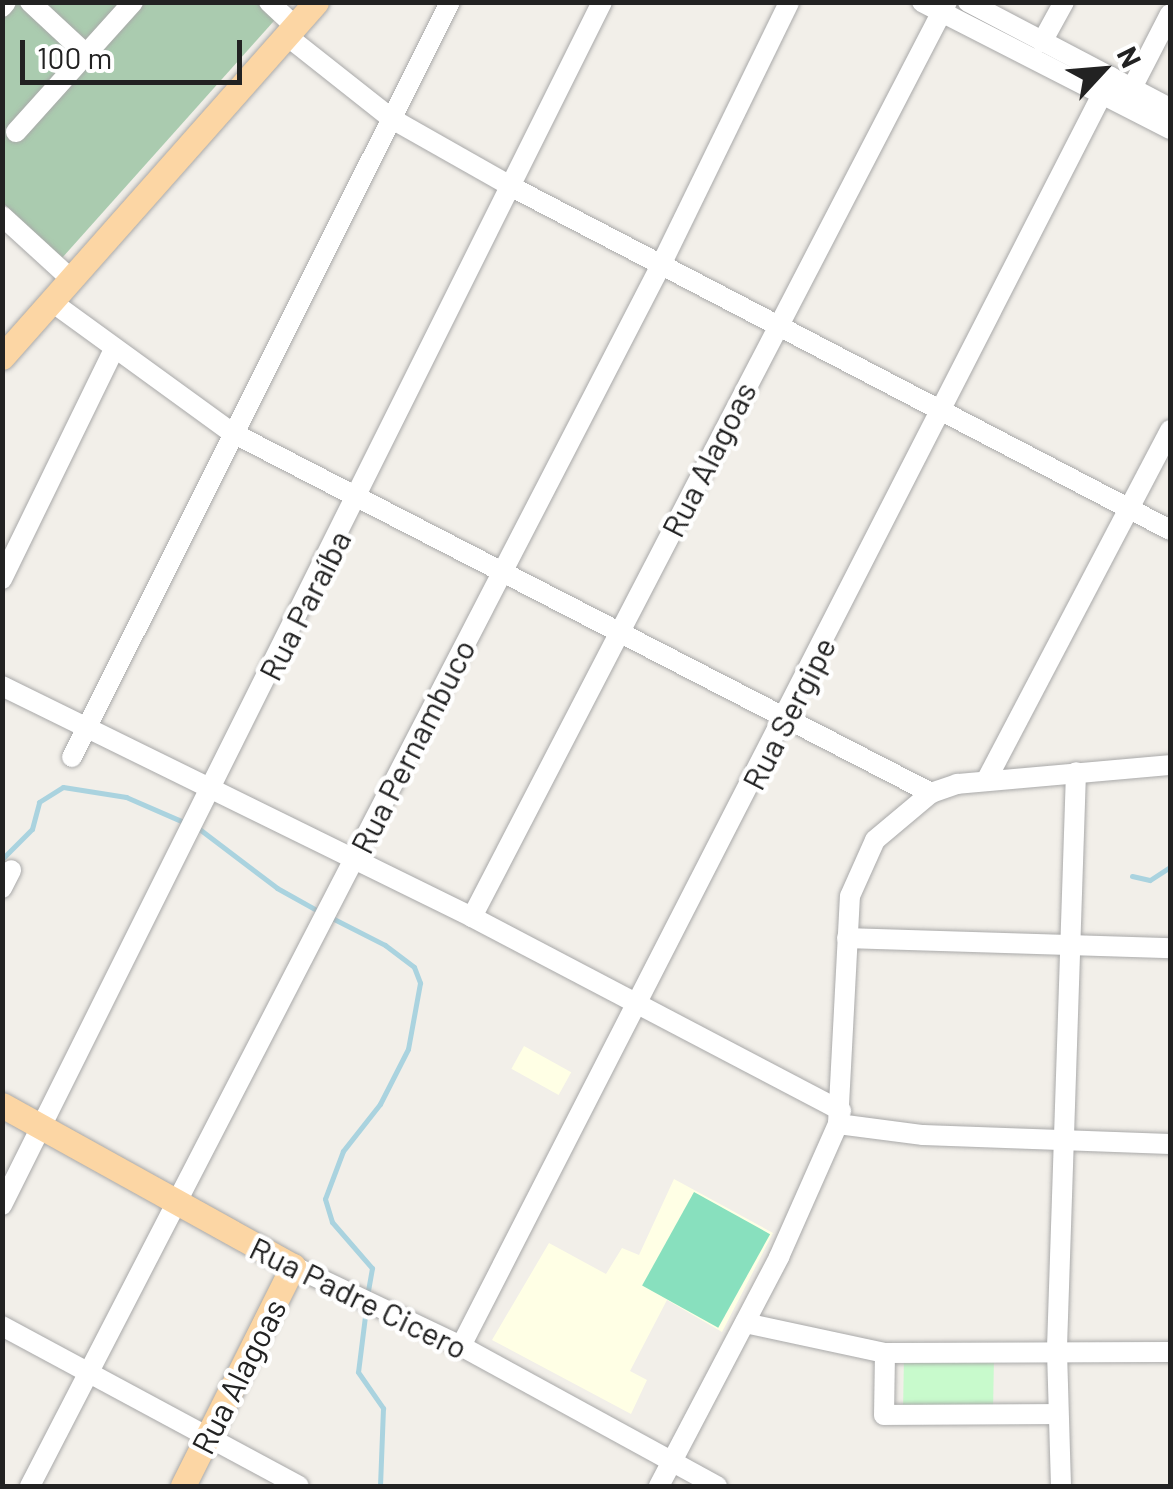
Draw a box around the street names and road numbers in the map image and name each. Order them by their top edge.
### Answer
street label: Rua Alagoas [653,375,763,543]
street label: Rua Paraíba [250,524,358,686]
street label: Rua Sergipe [733,630,843,796]
street label: Rua Pernambuco [342,633,482,859]
street label: Rua Padre Cicero [244,1228,474,1366]
street label: Rua Alagoas [183,1292,293,1460]

